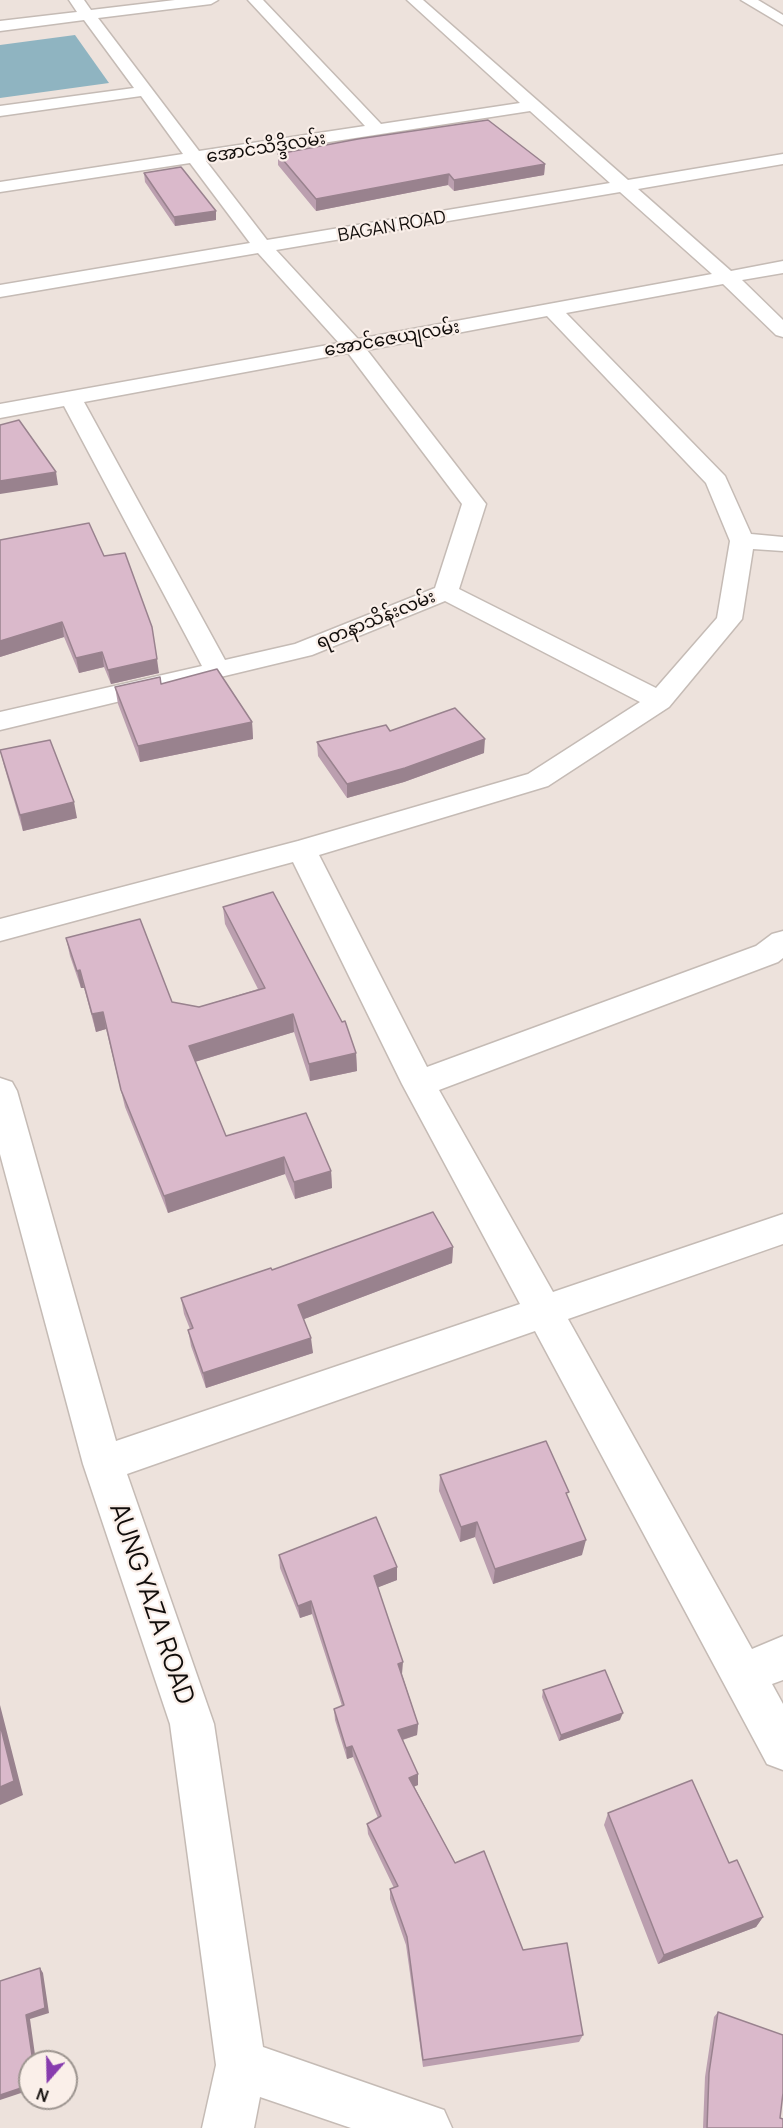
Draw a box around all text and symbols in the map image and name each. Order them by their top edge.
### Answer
street label: အောင်သိဒ္ဒိလမ်း [205,128,327,168]
street label: BAGAN ROAD [336,207,448,247]
street label: အောင်ဇေယျလမ်း [323,316,461,362]
street label: ရတနာသိန်းလမ်း [313,586,439,654]
street label: AUNG YAZA ROAD [102,1499,200,1709]
north arrow [18,2050,78,2110]
text: N [33,2083,52,2107]

